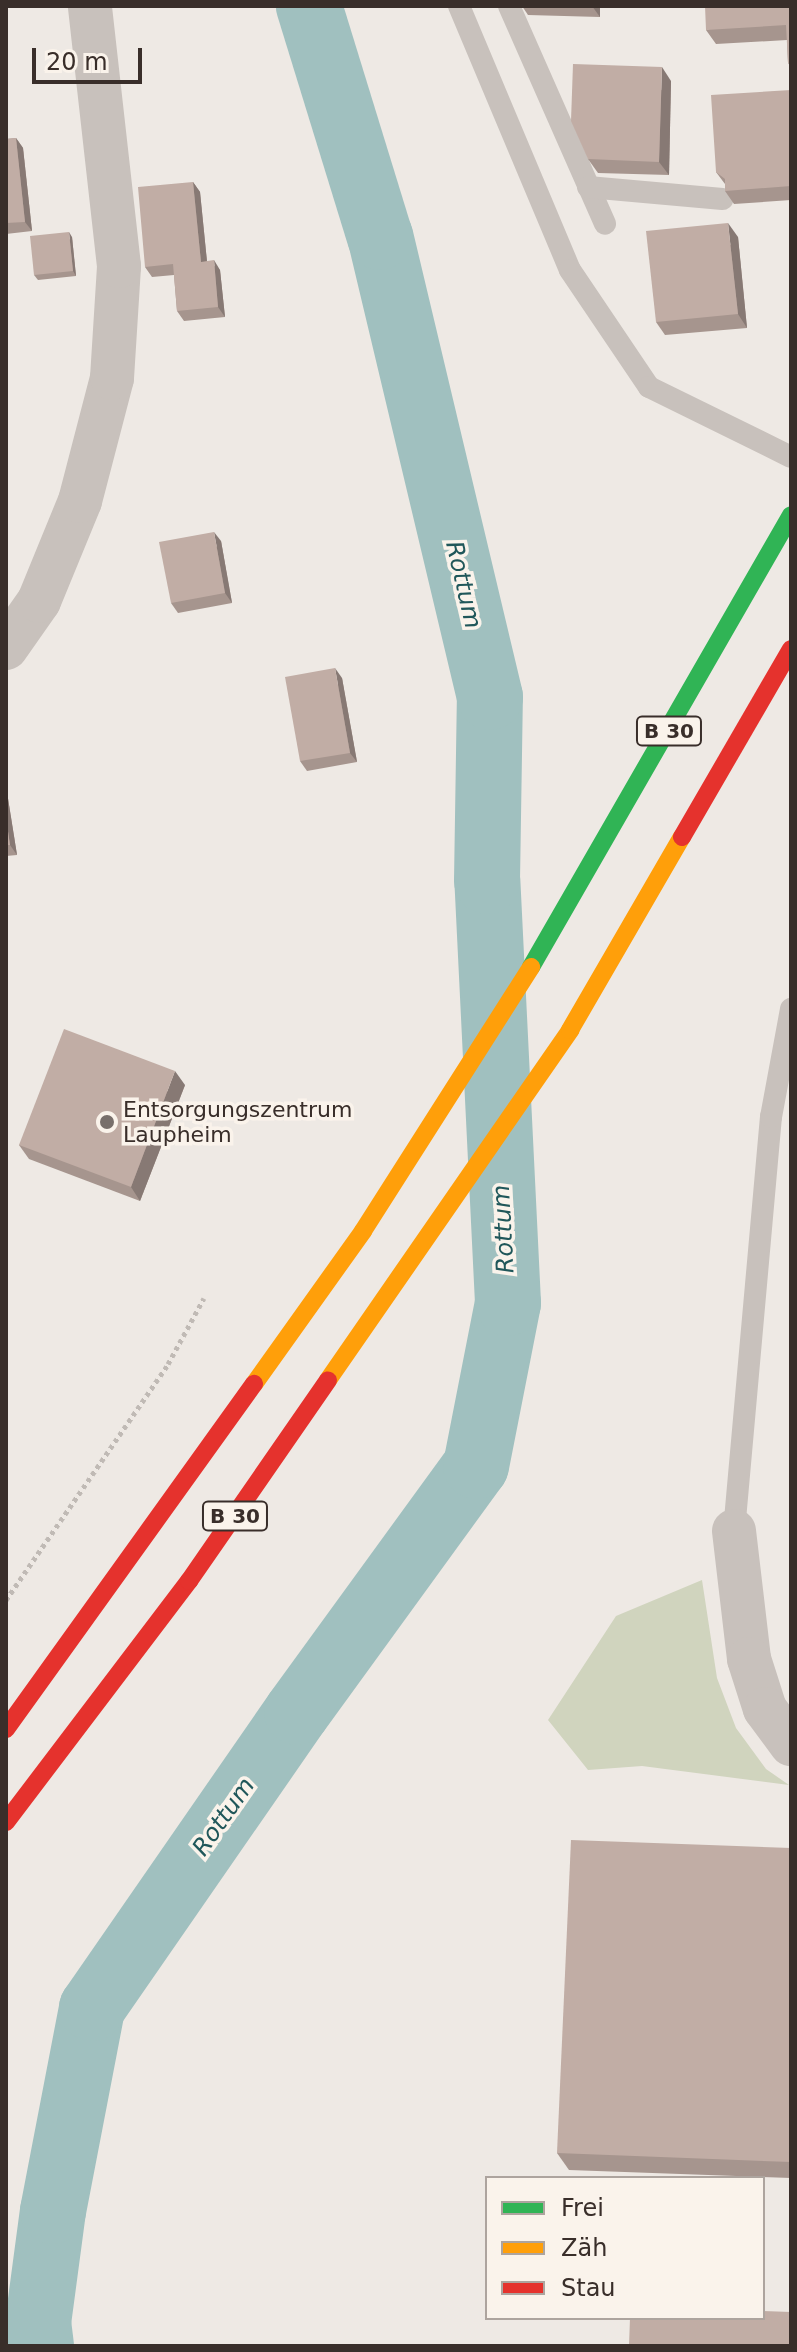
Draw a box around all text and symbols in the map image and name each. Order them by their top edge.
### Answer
scale bar [36,32,146,82]
text: 20 m [46,48,108,76]
water label: Rottum [439,539,487,631]
road number: B 30 [635,715,703,747]
place label: Entsorgungszentrum Laupheim [123,1096,352,1148]
marker: Entsorgungszentrum Laupheim [98,1113,116,1131]
water label: Rottum [487,1184,521,1274]
road number: B 30 [201,1500,269,1532]
water label: Rottum [187,1772,261,1862]
legend [485,2176,765,2320]
text: Frei [561,2194,604,2222]
text: Zäh [561,2234,607,2262]
text: Stau [561,2274,616,2302]

